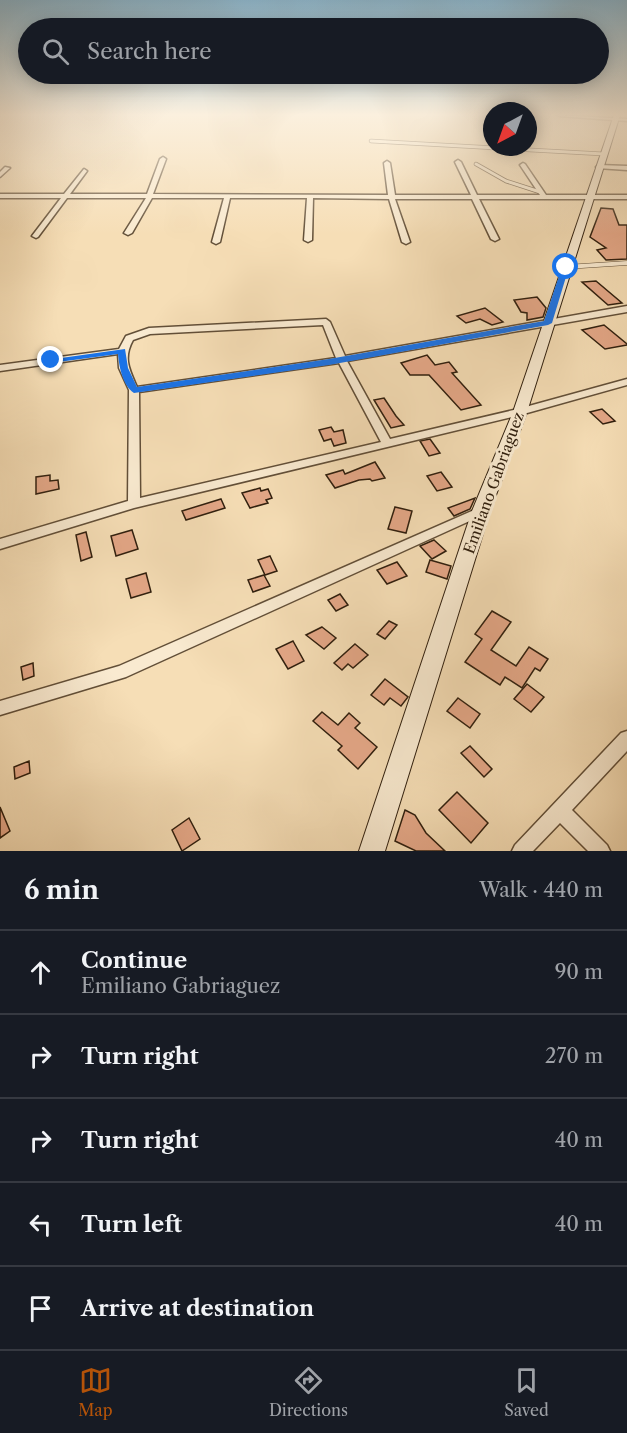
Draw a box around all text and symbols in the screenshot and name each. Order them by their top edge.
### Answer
search box [18,18,609,84]
icon: search [39,35,72,68]
text: Search here [87,38,212,65]
north arrow [483,102,537,156]
route start [552,253,578,279]
route end [37,346,63,372]
street label: Emiliano Gabriaguez [459,409,528,556]
text: 6 min [24,874,99,906]
text: Walk · 440 m [479,878,603,902]
text: Continue [81,947,187,974]
icon: ahead [24,956,57,989]
text: 90 m [555,960,603,984]
text: Emiliano Gabriaguez [81,974,280,998]
icon: right [24,1040,57,1073]
text: Turn right [81,1043,199,1070]
text: 270 m [545,1044,603,1068]
icon: right [24,1124,57,1157]
text: Turn right [81,1127,199,1154]
text: 40 m [555,1128,603,1152]
icon: left [24,1208,57,1241]
text: Turn left [81,1211,182,1238]
text: 40 m [555,1212,603,1236]
icon: arrive [24,1292,57,1325]
text: Arrive at destination [81,1295,314,1322]
tab: Map [78,1364,113,1420]
tab: Directions [269,1364,348,1420]
tab: Saved [504,1364,549,1420]

